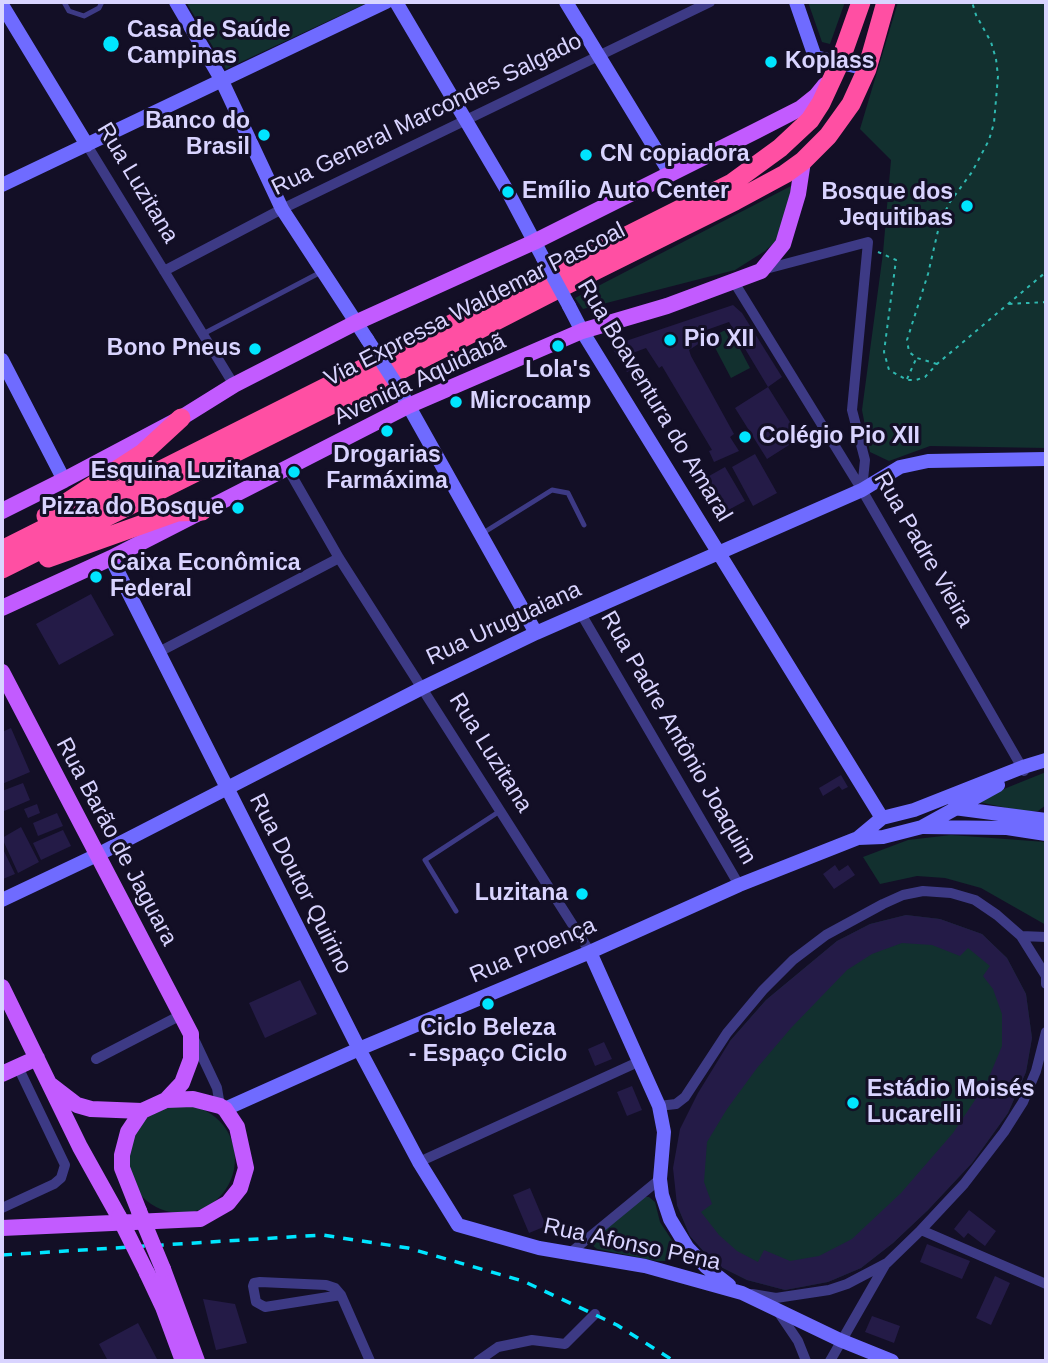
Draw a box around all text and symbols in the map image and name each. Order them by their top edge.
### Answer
place label: Casa de Saúde Campinas [127,17,291,71]
street label: Rua General Marcondes Salgado [268,28,586,202]
marker: Casa de Saúde Campinas [101,34,121,54]
place label: Koplass [785,48,874,76]
marker: Koplass [763,54,779,70]
place label: Banco do Brasil [145,108,250,162]
street label: Rua Luzitana [90,118,184,248]
marker: Banco do Brasil [256,127,272,143]
place label: CN copiadora [600,141,750,169]
marker: CN copiadora [578,147,594,163]
place label: Emílio Auto Center [522,178,729,206]
place label: Bosque dos Jequitibas [821,179,953,233]
marker: Emílio Auto Center [500,184,516,200]
marker: Bosque dos Jequitibas [959,198,975,214]
street label: Via Expressa Waldemar Pascoal [320,217,630,393]
street label: Rua Boaventura do Amaral [571,275,737,527]
place label: Pio XII [684,326,754,354]
street label: Avenida Aquidabã [330,328,510,432]
marker: Pio XII [662,332,678,348]
place label: Bono Pneus [107,335,241,363]
marker: Lola's [550,338,566,354]
marker: Bono Pneus [247,341,263,357]
place label: Lola's [525,357,591,385]
place label: Microcamp [470,388,591,416]
marker: Microcamp [448,394,464,410]
marker: Drogarias Farmáxima [379,423,395,439]
place label: Colégio Pio XII [759,423,920,451]
marker: Colégio Pio XII [737,429,753,445]
place label: Drogarias Farmáxima [326,442,448,496]
place label: Esquina Luzitana [91,458,280,486]
marker: Esquina Luzitana [286,464,302,480]
street label: Rua Padre Vieira [867,467,979,633]
place label: Pizza do Bosque [41,494,224,522]
marker: Pizza do Bosque [230,500,246,516]
place label: Caixa Econômica Federal [110,550,300,604]
marker: Caixa Econômica Federal [88,569,104,585]
street label: Rua Uruguaiana [422,576,586,672]
street label: Rua Padre Antônio Joaquim [594,607,762,869]
street label: Rua Luzitana [442,688,538,818]
street label: Rua Barão de Jaguara [49,733,183,951]
street label: Rua Doutor Quirino [243,789,357,979]
place label: Luzitana [475,880,568,908]
marker: Luzitana [574,886,590,902]
street label: Rua Proença [466,912,600,990]
marker: Ciclo Beleza - Espaço Ciclo [480,996,496,1012]
place label: Ciclo Beleza - Espaço Ciclo [409,1015,567,1069]
place label: Estádio Moisés Lucarelli [867,1076,1034,1130]
marker: Estádio Moisés Lucarelli [845,1095,861,1111]
street label: Rua Afonso Pena [541,1213,723,1277]

